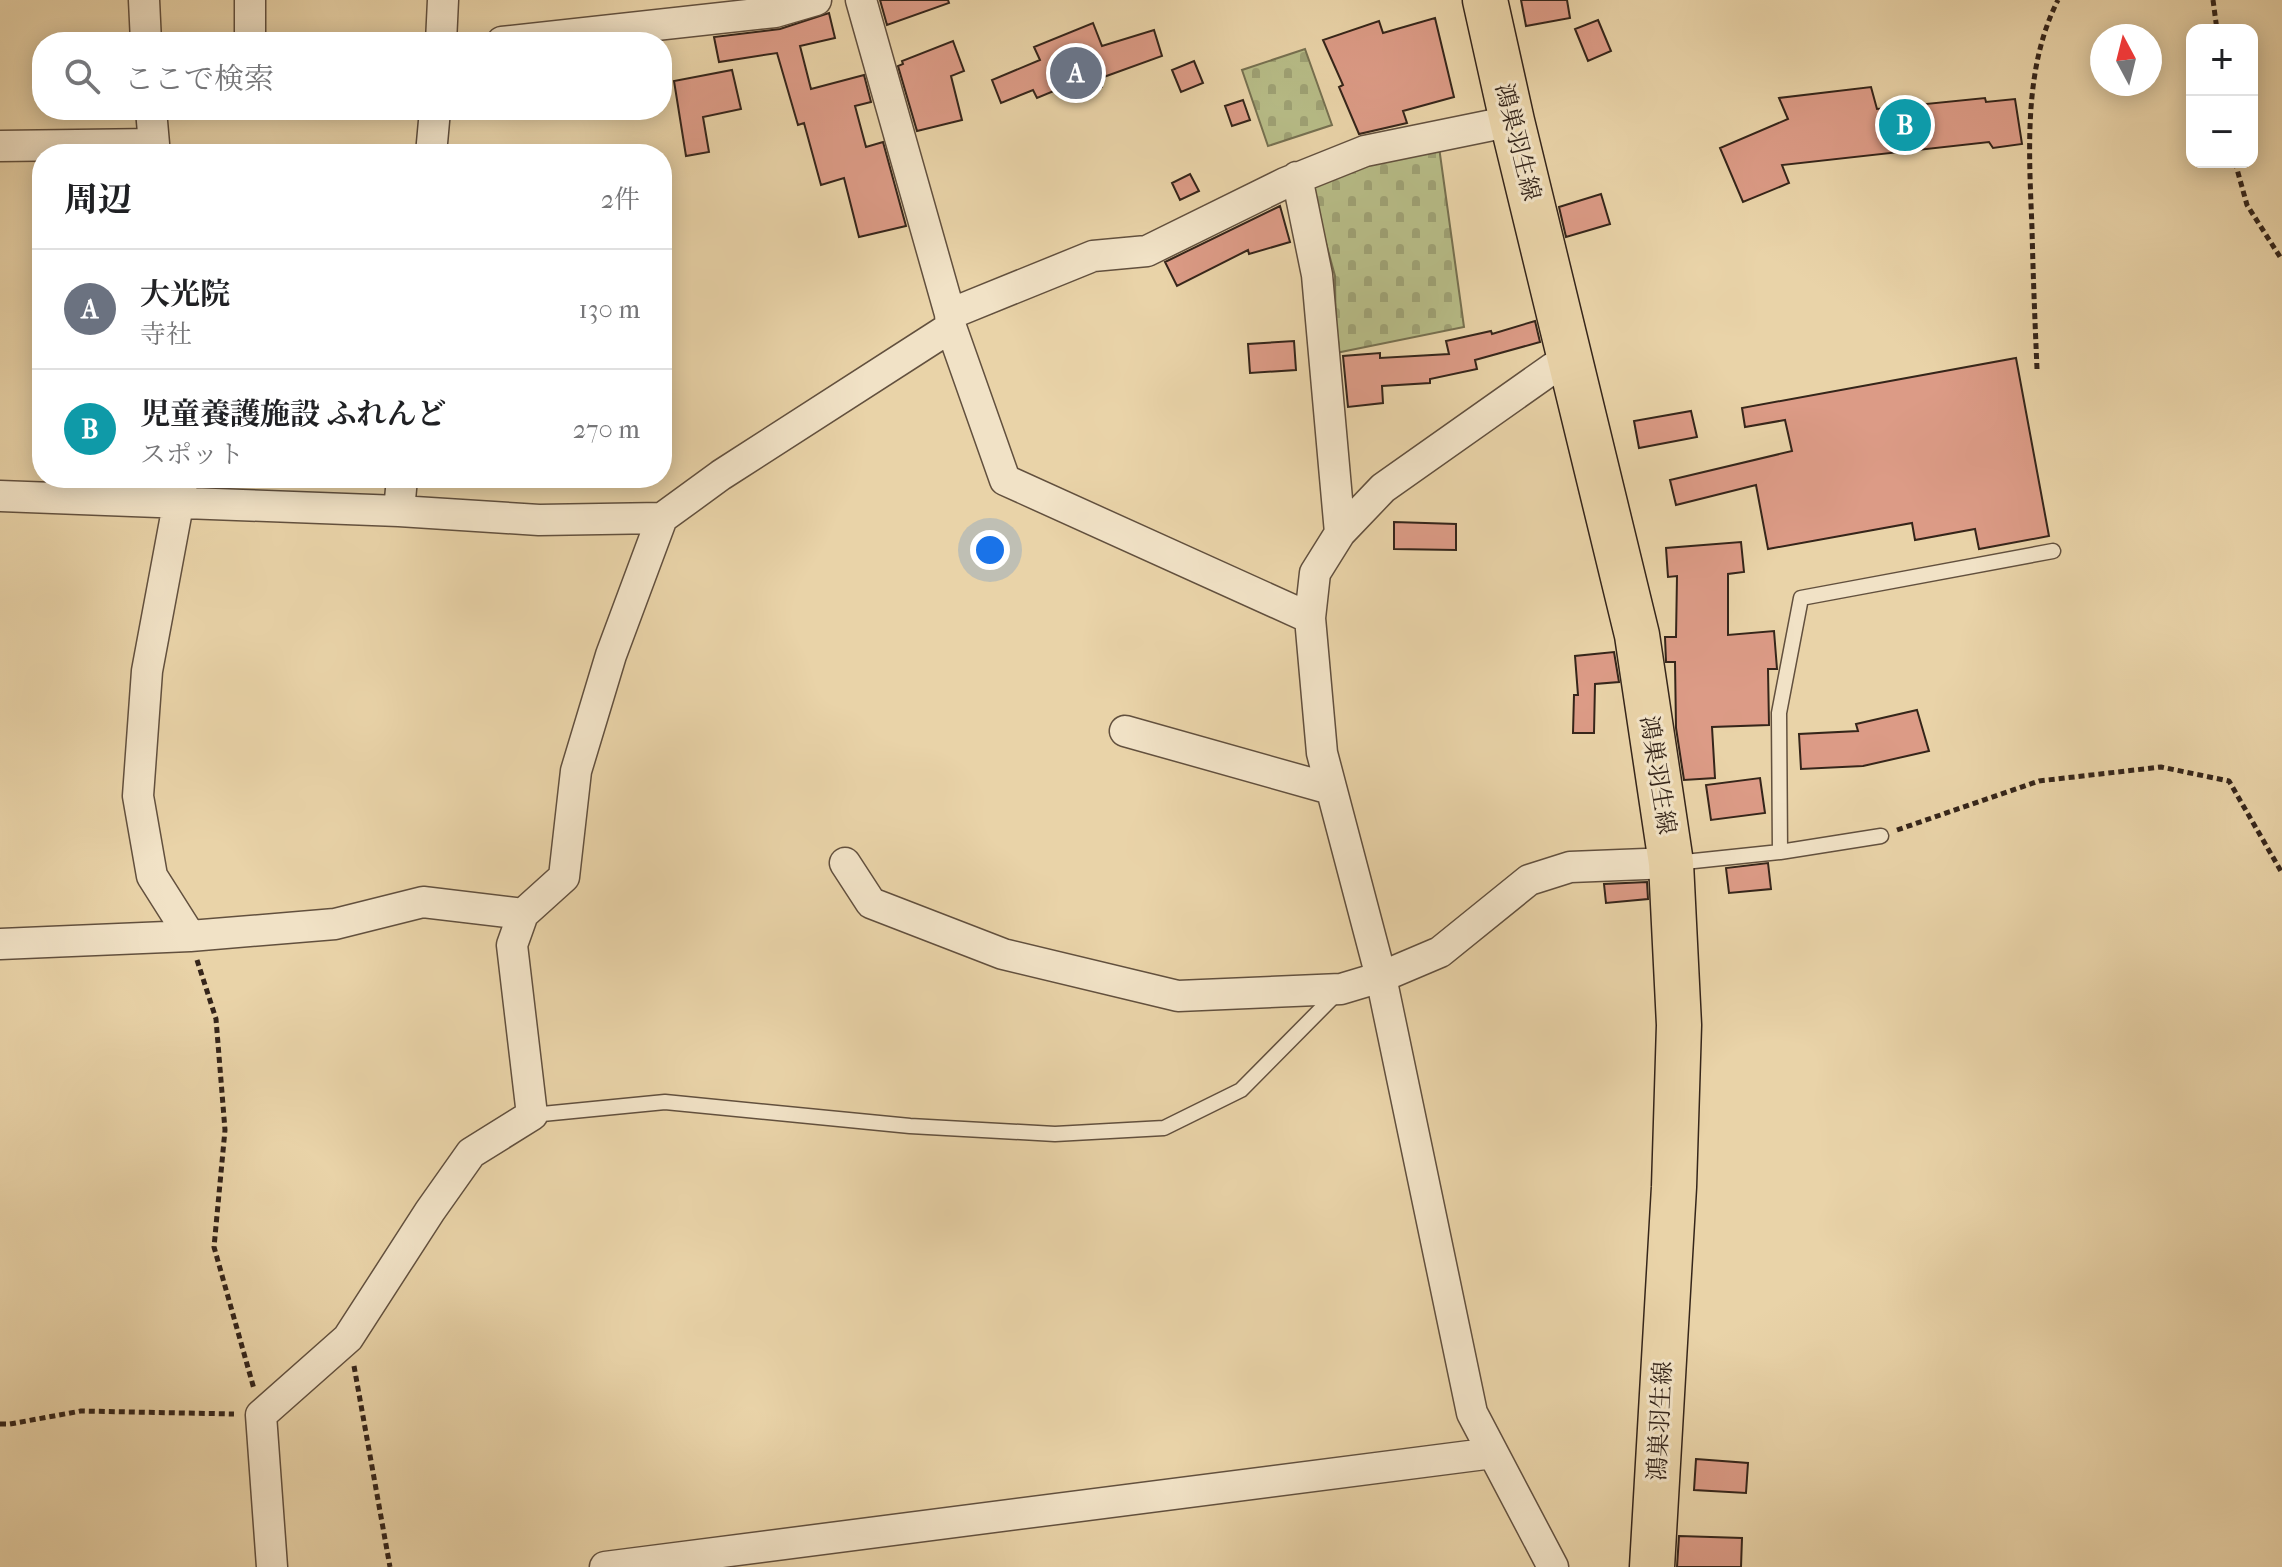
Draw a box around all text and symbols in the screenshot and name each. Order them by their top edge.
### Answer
north arrow [2090,24,2162,96]
map controls [2186,24,2258,168]
button: + [2186,24,2258,96]
search box [32,32,672,120]
pin: A [1050,43,1102,103]
icon: search [60,54,104,98]
text: ここで検索 [124,62,274,97]
street label: 鴻巣羽生線 [1490,80,1546,204]
pin: B [1879,95,1931,155]
button: − [2186,96,2258,168]
text: 周辺 [64,180,132,220]
text: 2件 [601,184,640,215]
text: 大光院 [140,277,230,312]
text: A [82,294,98,325]
text: 130 m [579,294,640,325]
text: 寺社 [140,319,192,350]
text: 児童養護施設 ふれんど [140,397,446,432]
text: B [82,414,98,445]
text: 270 m [573,414,640,445]
text: スポット [140,439,244,470]
your location [970,530,1010,570]
street label: 鴻巣羽生線 [1635,714,1681,836]
street label: 鴻巣羽生線 [1643,1360,1677,1482]

